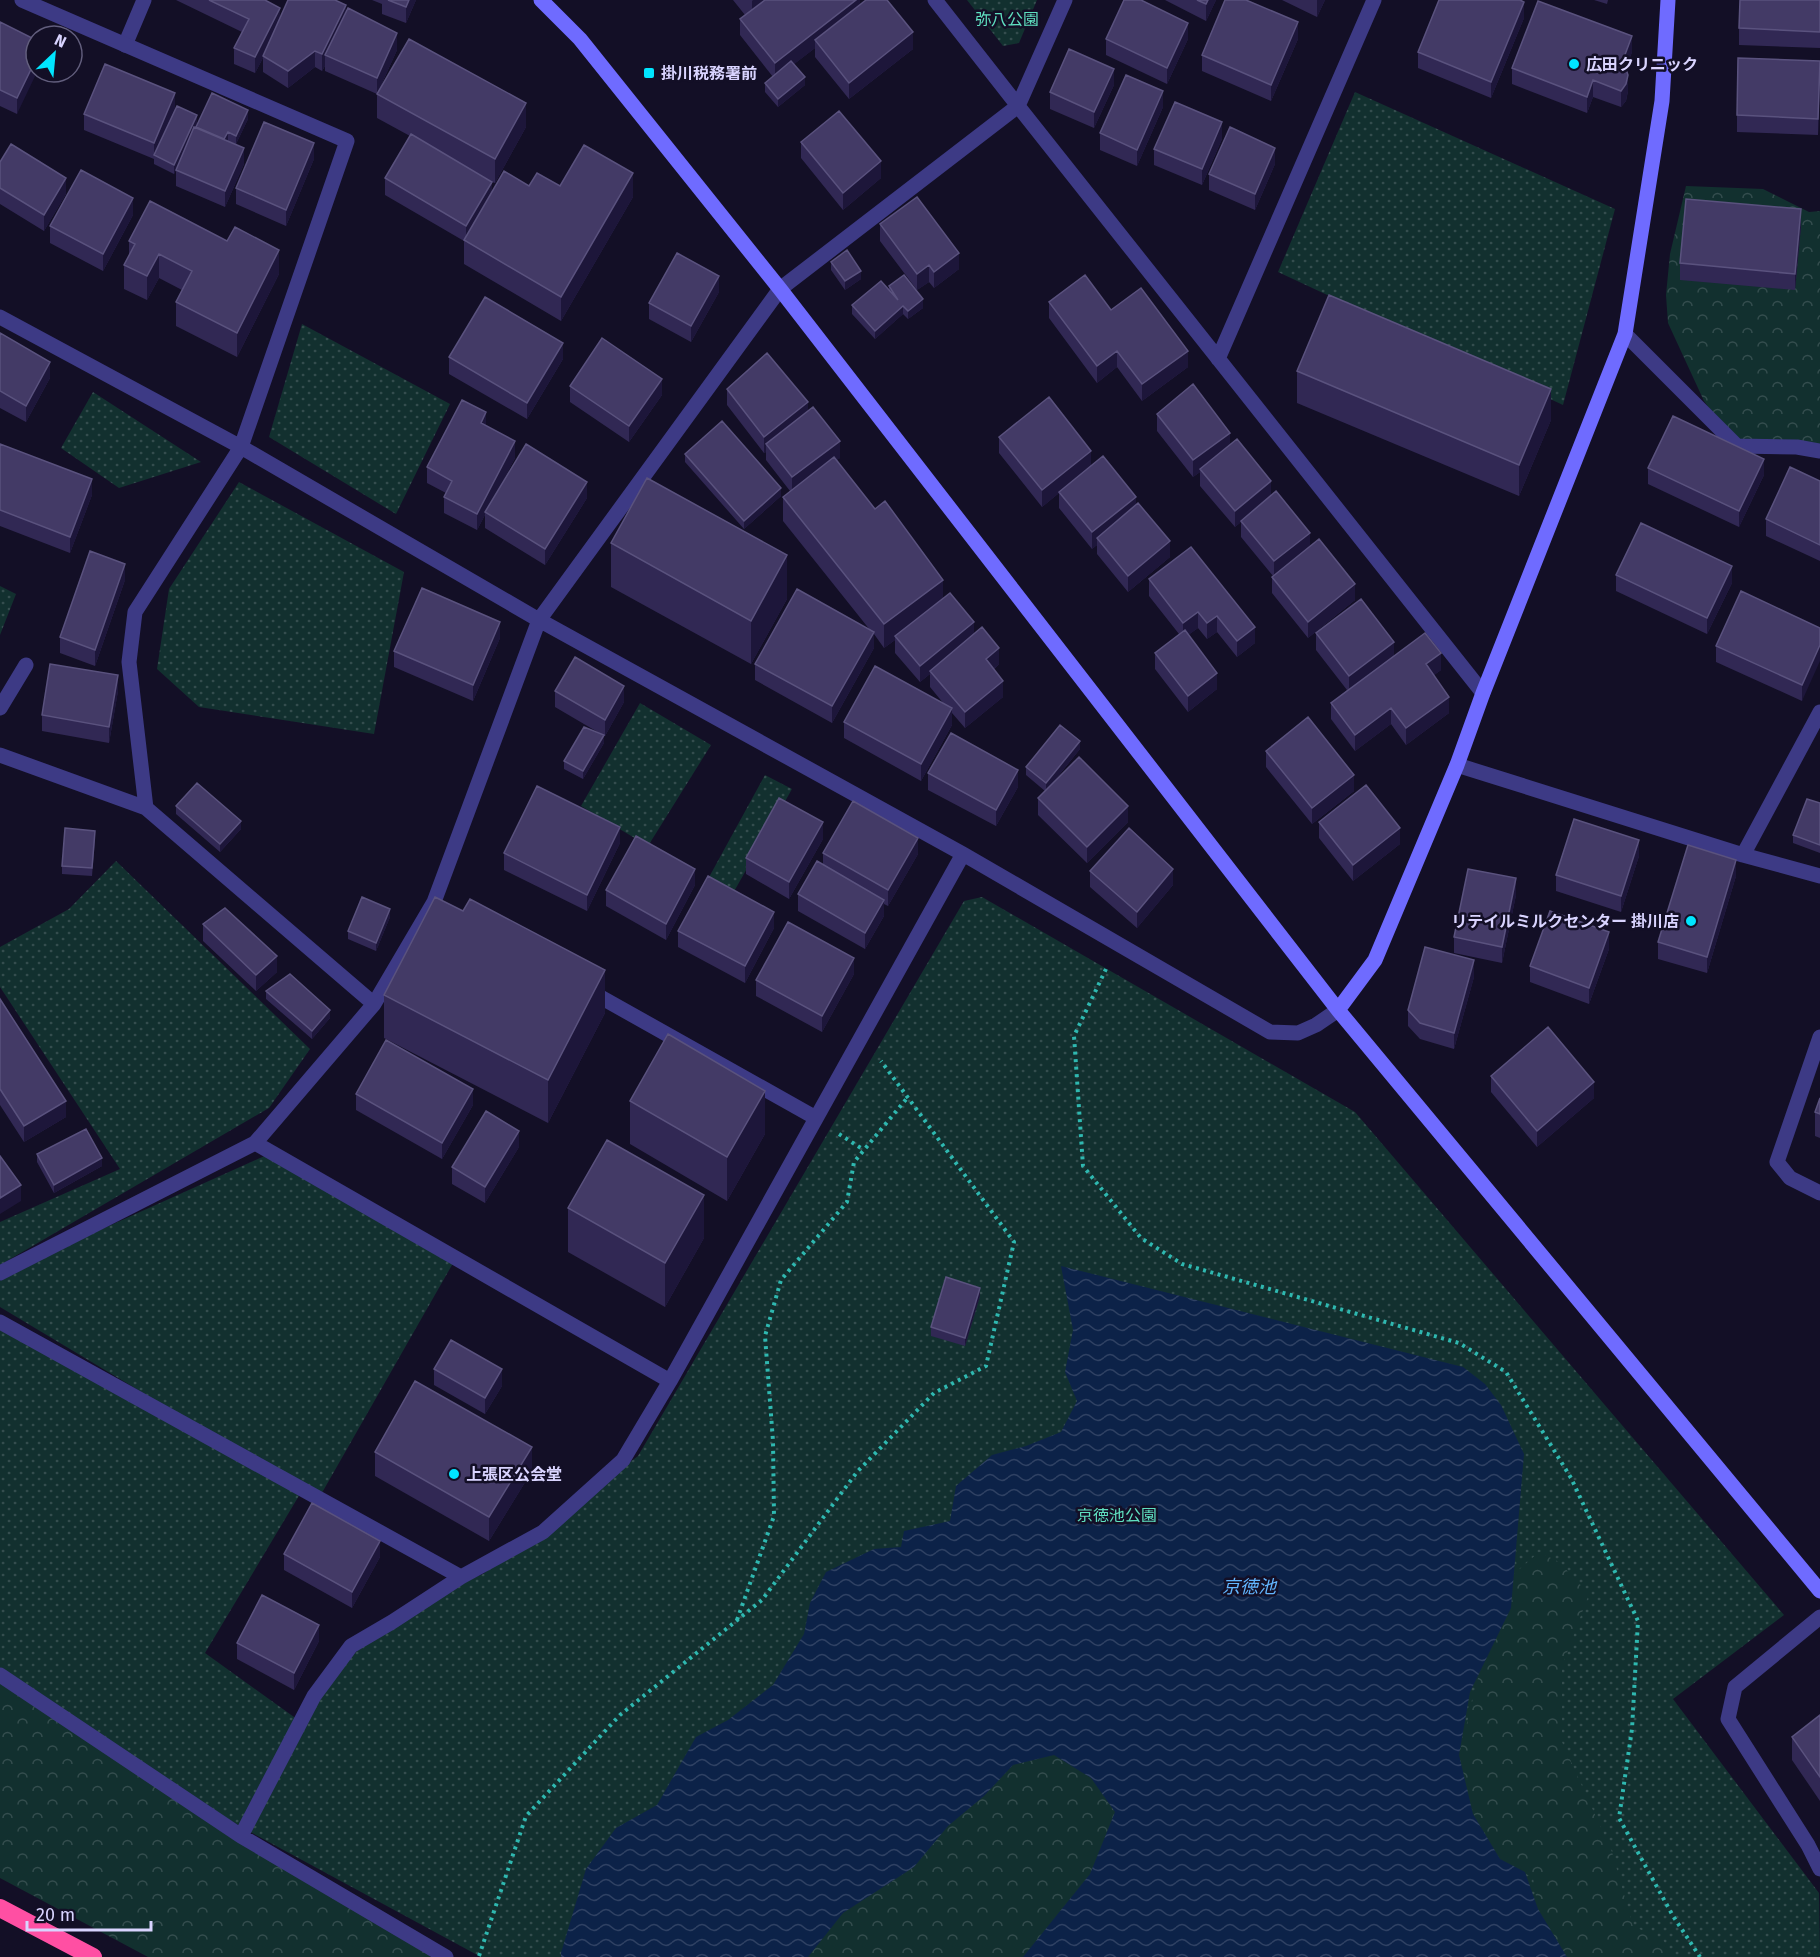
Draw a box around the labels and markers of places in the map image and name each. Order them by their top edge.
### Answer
place label: 広田クリニック [1586,55,1698,74]
marker: 広田クリニック [1567,57,1581,71]
place label: 掛川税務署前 [661,64,757,83]
marker: 掛川税務署前 [642,66,656,80]
place label: リテイルミルクセンター 掛川店 [1451,912,1679,931]
marker: リテイルミルクセンター 掛川店 [1684,914,1698,928]
place label: 上張区公会堂 [466,1465,562,1484]
marker: 上張区公会堂 [447,1467,461,1481]

